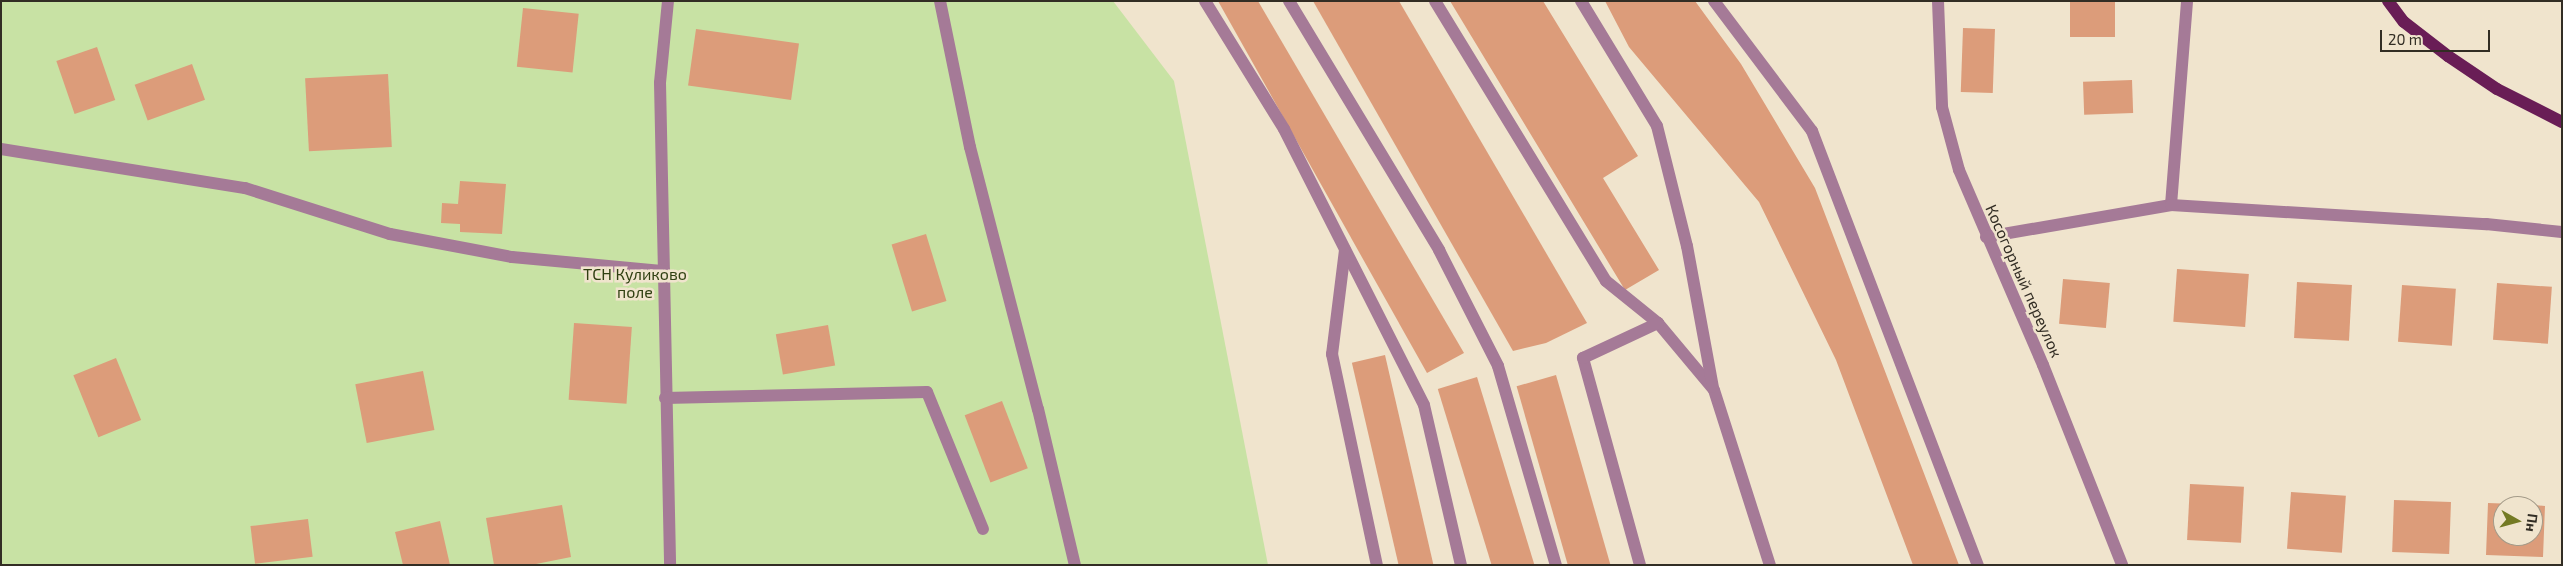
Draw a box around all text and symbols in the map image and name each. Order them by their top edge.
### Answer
scale bar [2383,20,2493,52]
text: 20 m [2388,30,2422,48]
street label: Косогорный переулок [1982,202,2066,360]
park label: ТСН Куликово поле [583,264,687,302]
north arrow [2493,496,2543,546]
text: Пн [2523,513,2542,533]

